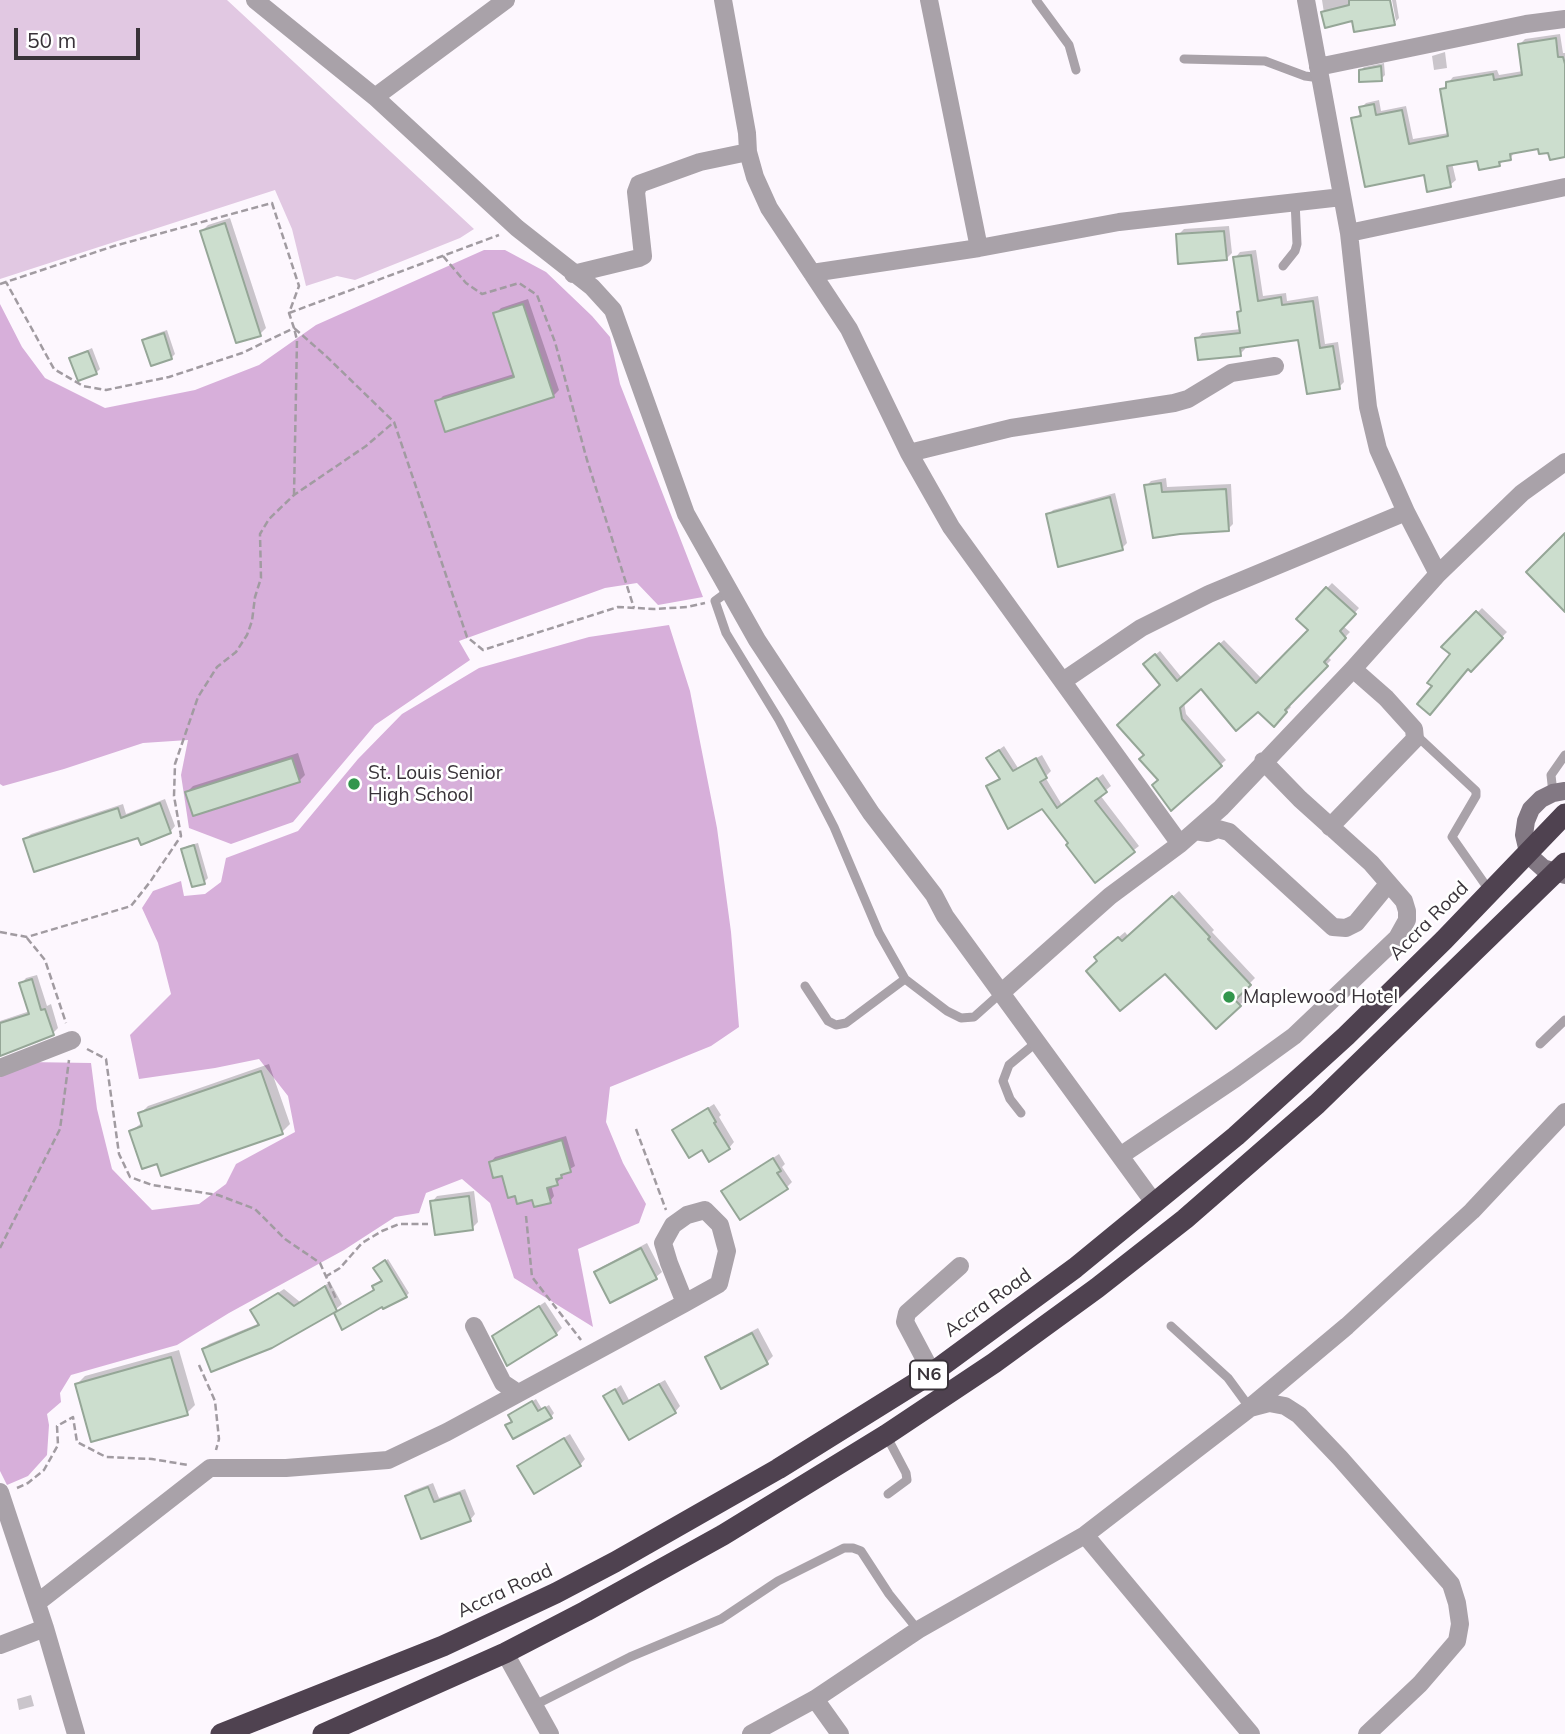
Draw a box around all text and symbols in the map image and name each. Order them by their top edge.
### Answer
scale bar [18,14,144,58]
text: 50 m [27,27,76,53]
place label: St. Louis Senior High School [368,762,503,806]
marker: St. Louis Senior High School [346,776,362,792]
street label: Accra Road [1385,877,1473,965]
place label: Maplewood Hotel [1243,986,1398,1008]
marker: Maplewood Hotel [1221,989,1237,1005]
street label: Accra Road [940,1264,1036,1342]
road number: N6 [910,1360,948,1390]
street label: Accra Road [454,1559,556,1623]

